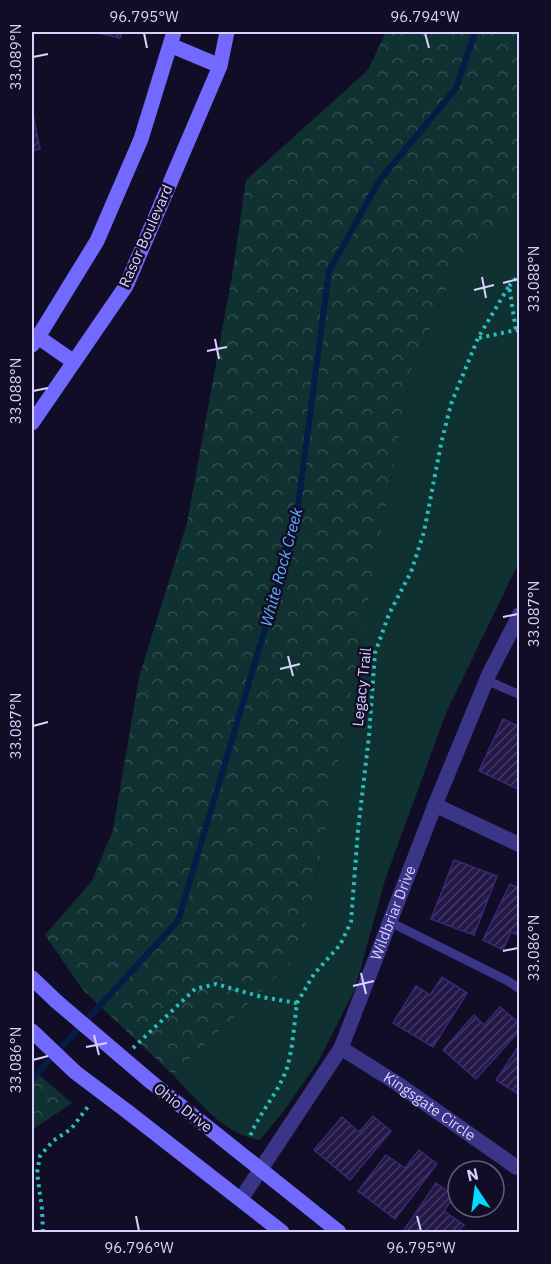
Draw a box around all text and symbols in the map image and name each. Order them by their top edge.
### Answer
text: 96.795°W [109,7,179,26]
text: 96.794°W [390,7,460,26]
text: 33.089°N [6,24,25,90]
street label: Rasor Boulevard [114,181,177,290]
text: 33.088°N [524,246,543,312]
text: 33.088°N [6,358,25,424]
water label: White Rock Creek [256,505,307,629]
text: 33.087°N [524,581,543,647]
street label: Legacy Trail [348,647,375,727]
text: 33.087°N [6,693,25,759]
street label: Wildbriar Drive [366,863,420,963]
text: 33.086°N [524,915,543,981]
text: 33.086°N [6,1027,25,1093]
street label: Kingsgate Circle [380,1067,480,1145]
street label: Ohio Drive [150,1079,217,1137]
north arrow [446,1159,506,1219]
text: N [465,1163,481,1185]
text: 96.796°W [104,1238,174,1257]
text: 96.795°W [386,1238,456,1257]

